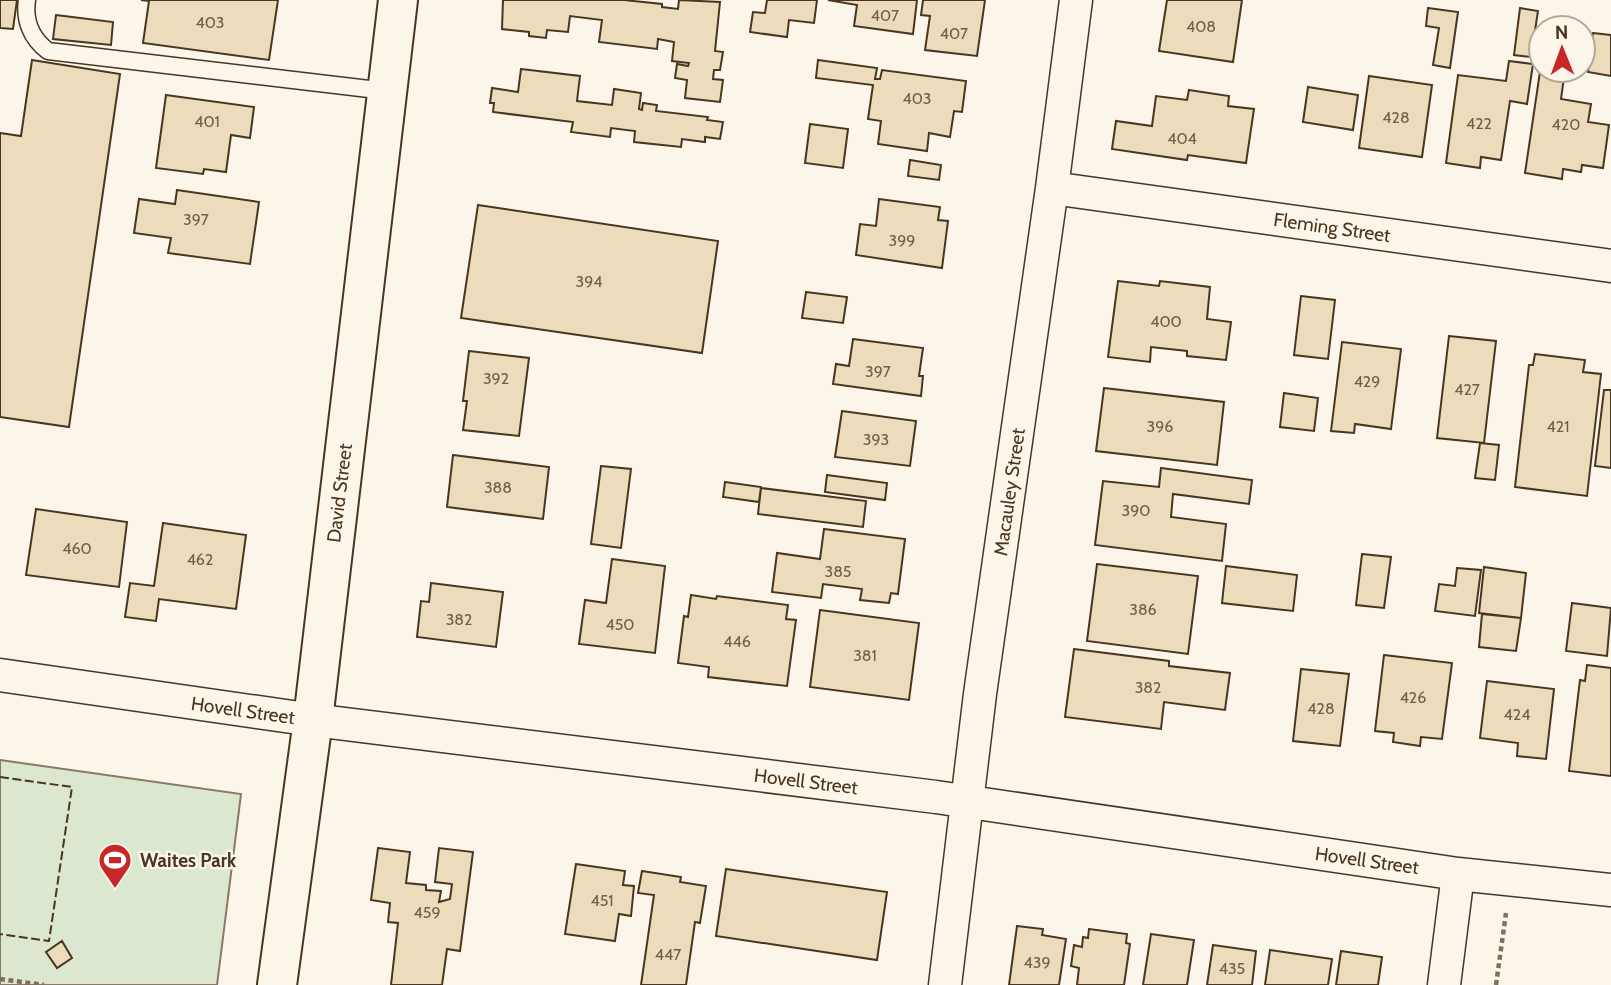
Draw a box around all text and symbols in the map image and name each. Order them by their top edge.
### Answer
house number: 407 [871,6,899,25]
house number: 403 [195,13,225,32]
north arrow [1527,14,1597,84]
house number: 408 [1186,17,1216,36]
text: N [1555,21,1569,44]
house number: 407 [940,24,968,43]
house number: 403 [902,89,932,108]
house number: 428 [1382,108,1410,127]
house number: 401 [194,112,220,131]
house number: 422 [1466,114,1492,133]
house number: 420 [1552,115,1580,134]
house number: 404 [1167,129,1197,148]
street label: Fleming Street [1272,208,1393,247]
house number: 397 [183,210,209,229]
house number: 399 [889,231,915,250]
house number: 394 [576,272,603,291]
house number: 400 [1150,312,1182,331]
house number: 397 [865,362,891,381]
house number: 392 [483,369,509,388]
house number: 429 [1354,372,1380,391]
house number: 427 [1454,380,1480,399]
house number: 396 [1147,417,1173,436]
house number: 421 [1547,417,1569,436]
street label: Macauley Street [989,426,1030,557]
house number: 393 [863,430,889,449]
street label: David Street [322,442,357,544]
house number: 388 [484,478,512,497]
house number: 390 [1122,501,1150,520]
house number: 460 [62,539,92,558]
house number: 462 [187,550,213,569]
house number: 385 [824,562,852,581]
house number: 386 [1129,600,1157,619]
house number: 382 [446,610,472,629]
house number: 450 [605,615,635,634]
house number: 446 [723,632,751,651]
house number: 381 [853,646,877,665]
house number: 382 [1135,678,1161,697]
house number: 426 [1400,688,1426,707]
street label: Hovell Street [190,692,297,729]
house number: 428 [1307,699,1335,718]
house number: 424 [1504,705,1530,724]
street label: Hovell Street [753,764,860,799]
sports icon: Waites Park [96,841,134,890]
street label: Hovell Street [1314,842,1421,879]
place label: Waites Park [140,849,237,872]
house number: 451 [590,891,614,910]
house number: 459 [414,903,441,922]
house number: 447 [655,945,681,964]
house number: 439 [1024,953,1051,972]
house number: 435 [1219,959,1245,978]

